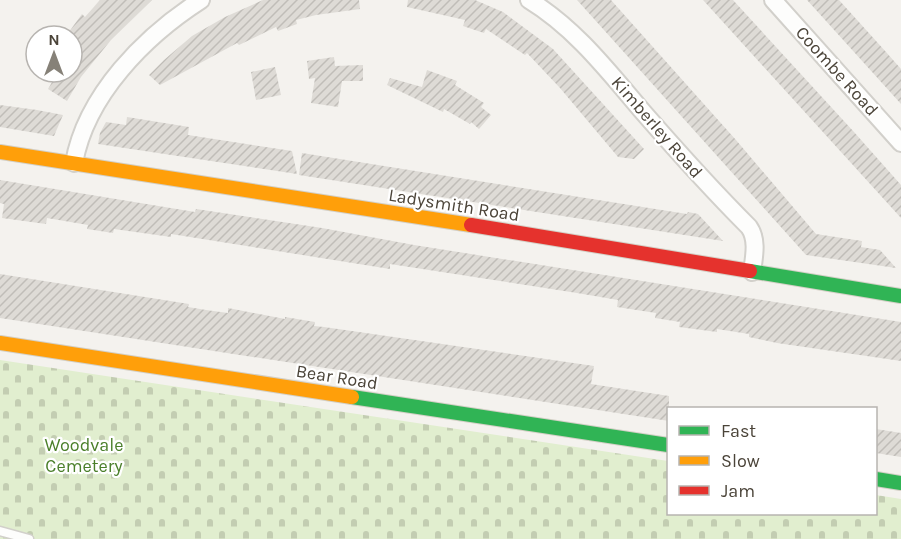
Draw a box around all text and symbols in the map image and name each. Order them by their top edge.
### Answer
street label: Coombe Road [791,22,883,120]
north arrow [24,24,84,84]
text: N [48,30,60,49]
street label: Kimberley Road [607,72,707,182]
street label: Ladysmith Road [387,184,521,226]
street label: Bear Road [295,360,379,394]
legend [667,407,877,515]
text: Fast [721,420,756,442]
park label: Woodvale Cemetery [44,434,124,477]
text: Slow [721,450,760,472]
text: Jam [721,480,755,502]

